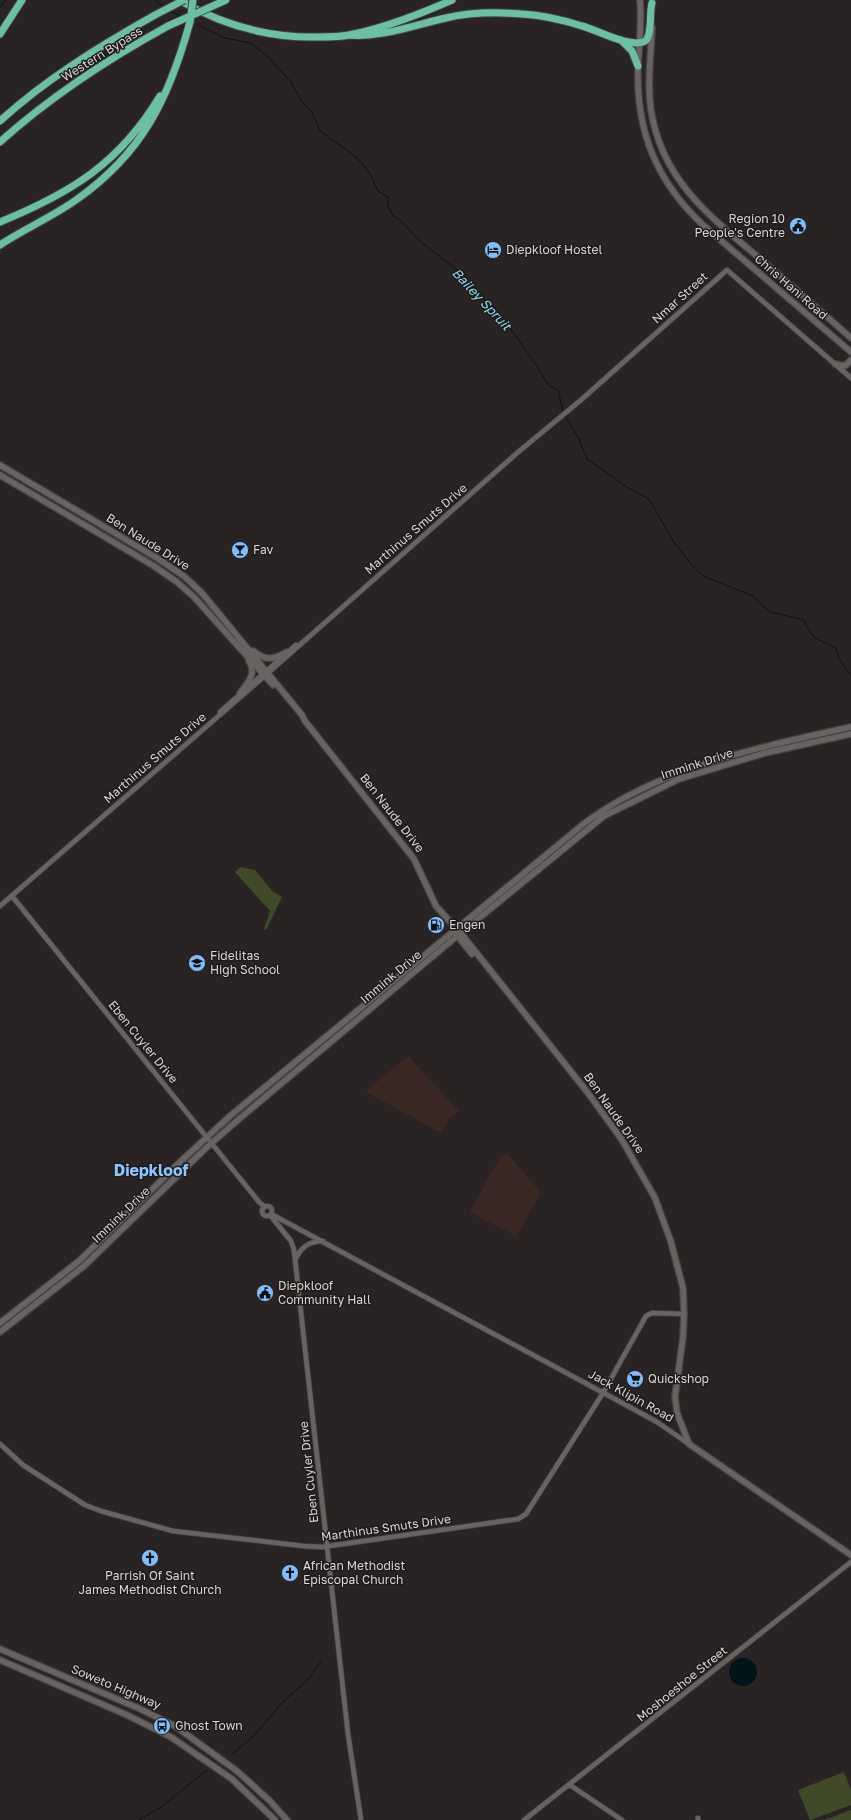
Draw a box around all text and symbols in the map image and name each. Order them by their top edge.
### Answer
street label: Western Bypass [58,23,145,84]
place label: Region 10 People's Centre [694,211,785,240]
public building icon: Region 10 People's Centre [788,216,808,236]
hotel icon: Diepkloof Hostel [483,240,503,260]
place label: Diepkloof Hostel [506,242,603,257]
street label: Chris Hani Road [752,251,831,322]
water label: Bailey Spruit [449,265,516,335]
street label: Nmar Street [649,269,711,327]
street label: Marthinus Smuts Drive [361,480,470,577]
street label: Ben Naude Drive [104,510,193,573]
bar icon: Fav [230,540,250,560]
place label: Fav [253,542,273,557]
street label: Marthinus Smuts Drive [100,709,209,806]
street label: Immink Drive [659,745,735,782]
street label: Ben Naude Drive [357,770,428,855]
fuel station icon: Engen [426,915,446,935]
place label: Engen [449,917,485,932]
street label: Immink Drive [357,947,424,1007]
place label: Fidelitas High School [210,948,280,977]
school or university icon: Fidelitas High School [187,953,207,973]
street label: Eben Cuyler Drive [105,997,181,1086]
street label: Ben Naude Drive [581,1069,648,1156]
district label: Diepkloof [114,1160,188,1180]
street label: Immink Drive [88,1183,153,1246]
place label: Diepkloof Community Hall [278,1278,371,1307]
public building icon: Diepkloof Community Hall [255,1283,275,1303]
street label: Jack Klipin Road [586,1366,677,1425]
supermarket icon: Quickshop [625,1369,645,1389]
place label: Quickshop [648,1371,709,1386]
street label: Eben Cuyler Drive [296,1420,321,1524]
street label: Marthinus Smuts Drive [320,1511,452,1544]
church icon: Parrish Of Saint James Methodist Church [140,1548,160,1568]
place label: African Methodist Episcopal Church [303,1558,405,1587]
church icon: African Methodist Episcopal Church [280,1563,300,1583]
place label: Parrish Of Saint James Methodist Church [78,1568,222,1597]
street label: Moshoeshoe Street [634,1642,730,1725]
street label: Soweto Highway [69,1661,164,1712]
bus stop icon: Ghost Town [152,1716,172,1736]
place label: Ghost Town [175,1718,243,1733]

